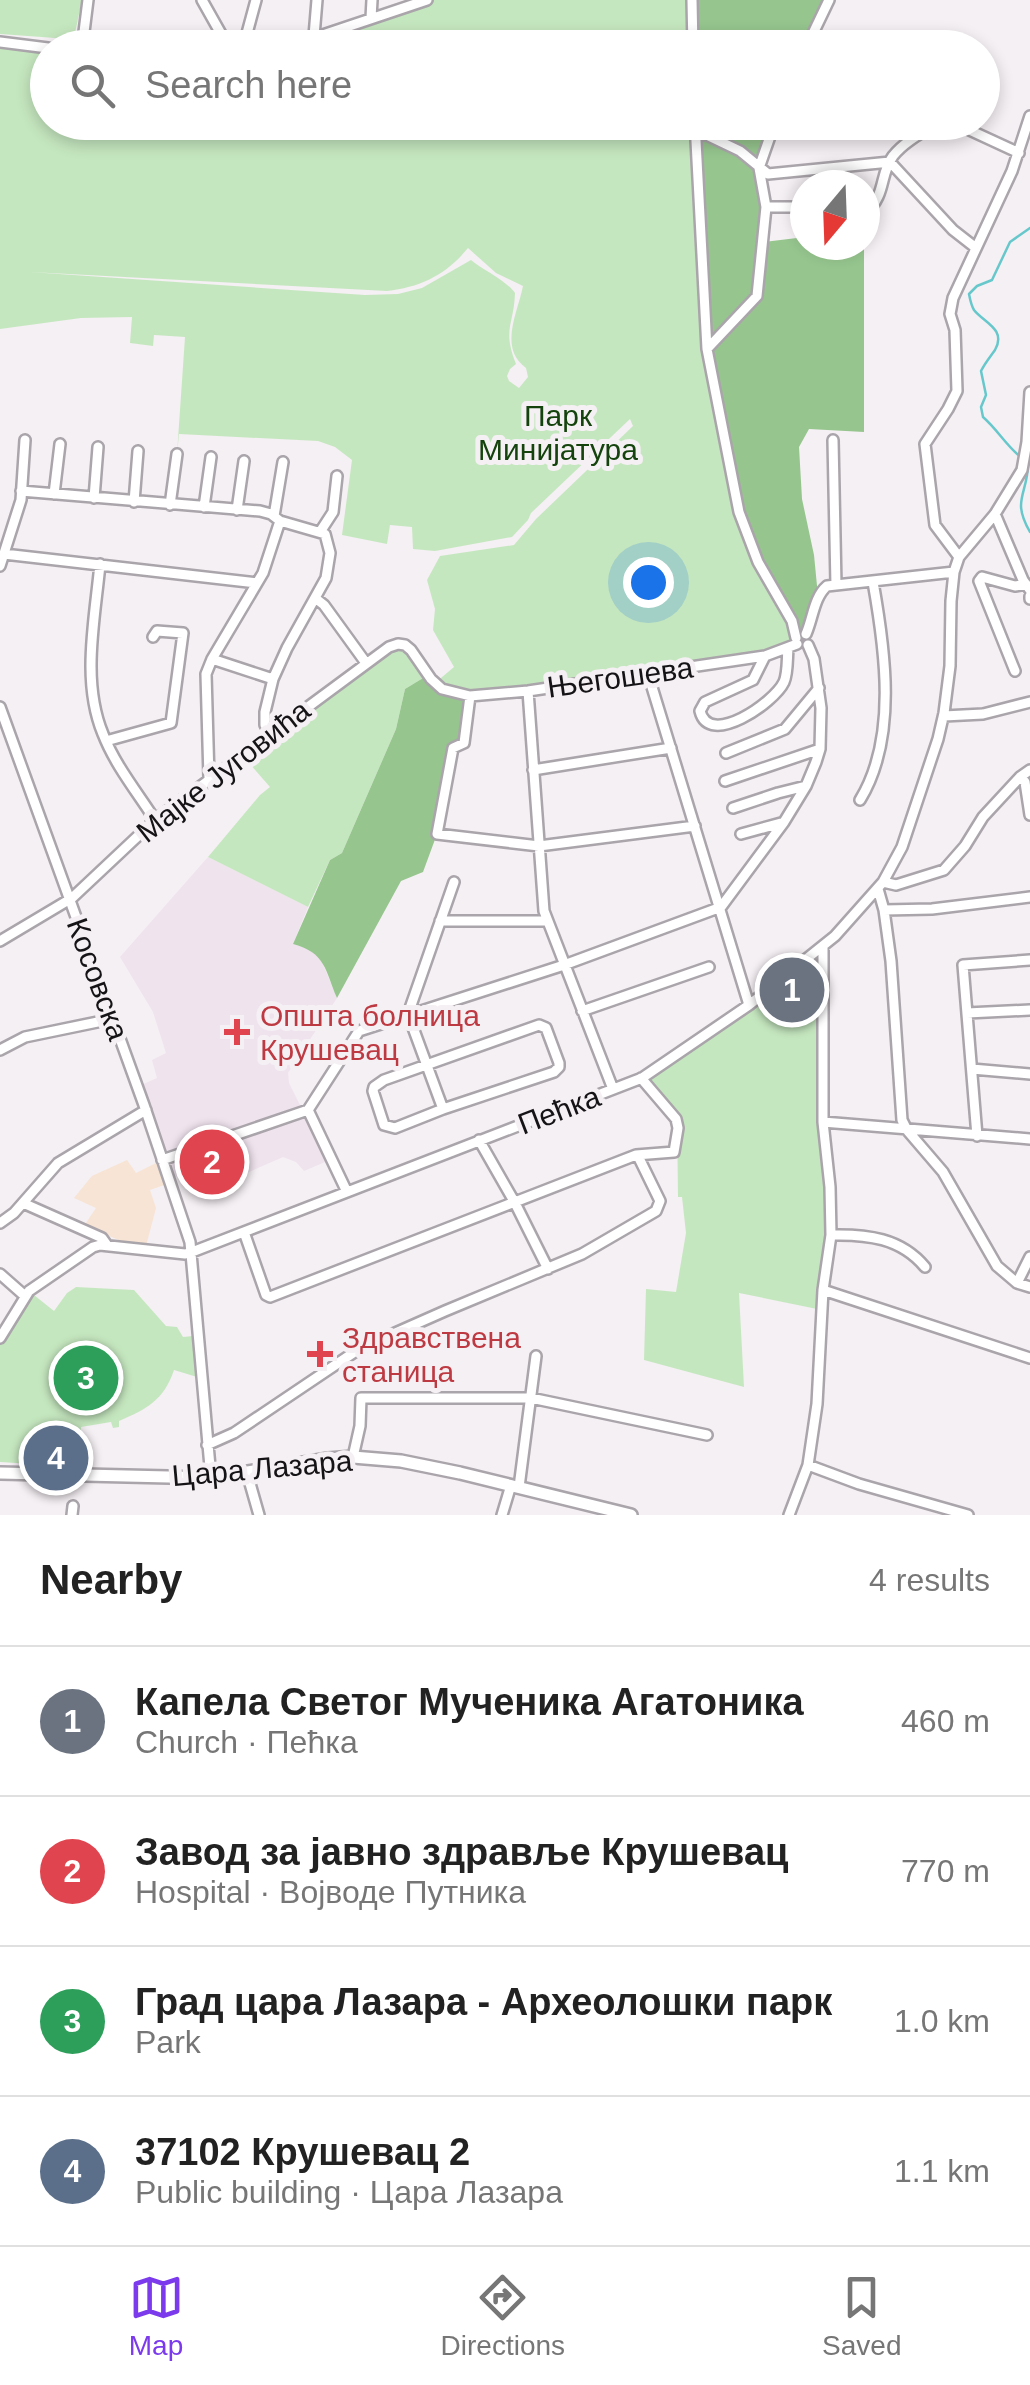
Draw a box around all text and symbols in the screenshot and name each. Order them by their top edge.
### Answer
search box [30,30,1000,140]
icon: search [65,58,120,113]
text: Search here [145,64,352,106]
north arrow [790,170,880,260]
park label: Парк Минијатура [478,399,638,466]
your location [623,557,674,608]
street label: Његошева [545,650,695,704]
street label: Мајке Југовића [130,693,316,849]
street label: Косовска [61,914,135,1045]
pin: 1 [760,952,824,1028]
place label: Општа болница Крушевац [260,999,480,1066]
marker: Општа болница Крушевац [224,1019,250,1045]
street label: Пећка [513,1079,605,1141]
pin: 2 [180,1124,244,1200]
place label: Здравствена станица [342,1321,521,1388]
pin: 3 [54,1340,118,1416]
marker: Здравствена станица [307,1341,333,1367]
pin: 4 [23,1420,88,1496]
street label: Цара Лазара [170,1444,354,1492]
text: Nearby [40,1556,182,1603]
text: 4 results [869,1562,990,1598]
text: Капела Светог Мученика Агатоника [135,1681,804,1723]
text: 1 [64,1703,81,1739]
text: 460 m [901,1703,990,1739]
text: Church · Пећка [135,1724,358,1760]
text: Завод за јавно здравље Крушевац [135,1831,788,1873]
text: 2 [64,1853,81,1889]
text: 770 m [901,1853,990,1889]
text: Hospital · Војводе Путника [135,1874,526,1910]
text: Град цара Лазара - Археолошки парк [135,1981,832,2023]
text: 3 [64,2003,81,2039]
text: 1.0 km [894,2003,990,2039]
text: Park [135,2024,201,2060]
text: 37102 Крушевац 2 [135,2131,470,2173]
text: 4 [64,2153,81,2189]
text: 1.1 km [894,2153,990,2189]
text: Public building · Цара Лазара [135,2174,563,2210]
tab: Map [129,2270,184,2362]
tab: Directions [441,2270,565,2362]
tab: Saved [822,2270,901,2362]

